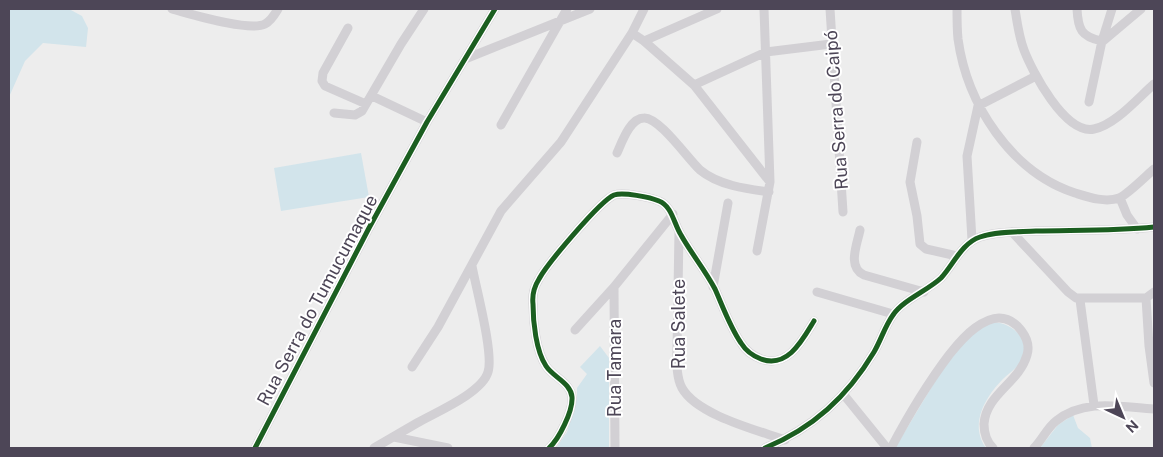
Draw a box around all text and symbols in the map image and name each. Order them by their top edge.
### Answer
street label: Rua Serra do Caipó [820,30,852,190]
street label: Rua Serra do Tumucumaque [252,191,382,409]
street label: Rua Salete [668,279,689,369]
street label: Rua Tamara [604,319,625,417]
north arrow [1098,392,1148,442]
text: N [1123,417,1142,436]

